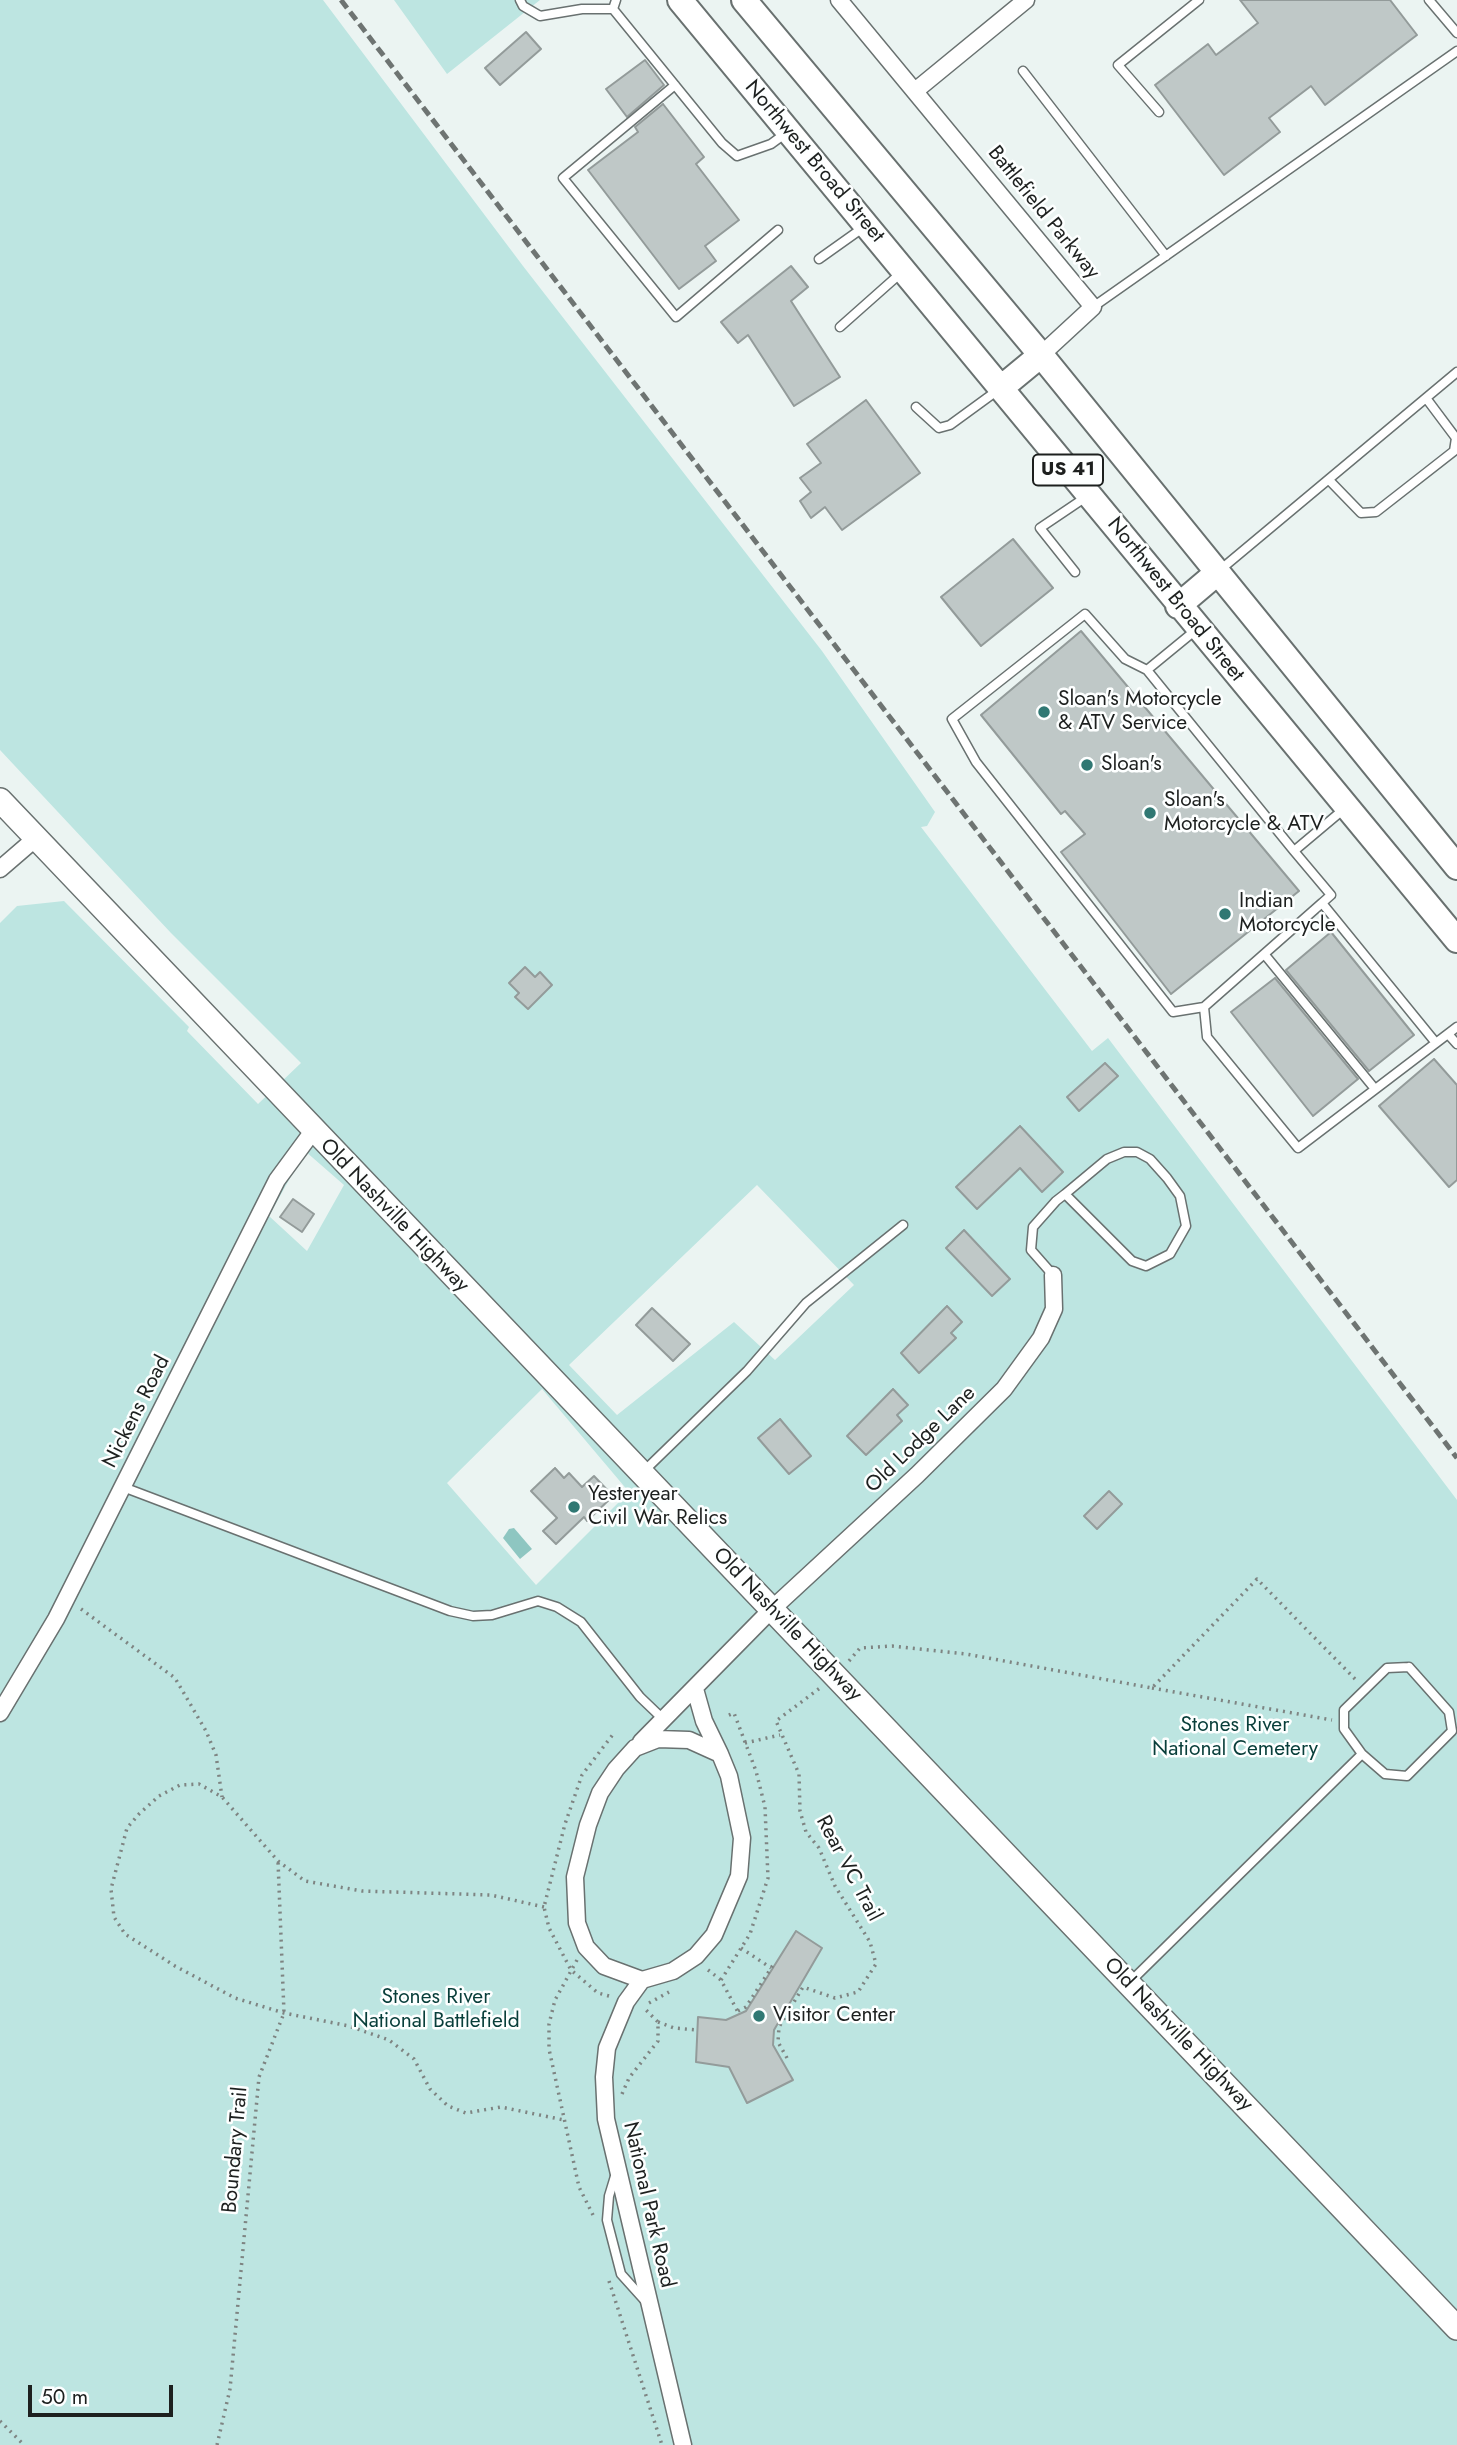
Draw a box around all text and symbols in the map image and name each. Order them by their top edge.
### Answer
street label: Northwest Broad Street [739,76,889,248]
street label: Battlefield Parkway [982,141,1104,285]
road number: US 41 [1033,454,1103,485]
street label: Northwest Broad Street [1101,513,1249,687]
place label: Sloan's Motorcycle & ATV Service [1058,687,1221,737]
marker: Sloan's Motorcycle & ATV Service [1036,704,1052,720]
place label: Sloan's [1101,752,1162,778]
marker: Sloan's [1079,757,1095,773]
place label: Sloan's Motorcycle & ATV [1164,788,1324,838]
marker: Sloan's Motorcycle & ATV [1142,805,1158,821]
place label: Indian Motorcycle [1239,889,1336,939]
marker: Indian Motorcycle [1217,906,1233,922]
street label: Old Nashville Highway [314,1134,474,1298]
street label: Nickens Road [98,1352,176,1472]
street label: Old Lodge Lane [861,1381,981,1499]
place label: Yesteryear Civil War Relics [588,1482,727,1532]
marker: Yesteryear Civil War Relics [566,1499,582,1515]
street label: Old Nashville Highway [707,1543,867,1707]
park label: Stones River National Cemetery [1152,1713,1318,1763]
street label: Rear VC Trail [810,1812,886,1926]
street label: Old Nashville Highway [1098,1953,1258,2117]
park label: Stones River National Battlefield [352,1985,520,2035]
place label: Visitor Center [773,2003,896,2029]
marker: Visitor Center [751,2008,767,2024]
street label: Boundary Trail [218,2086,254,2214]
street label: National Park Road [617,2120,679,2290]
scale bar [32,2372,177,2416]
text: 50 m [41,2382,88,2412]

